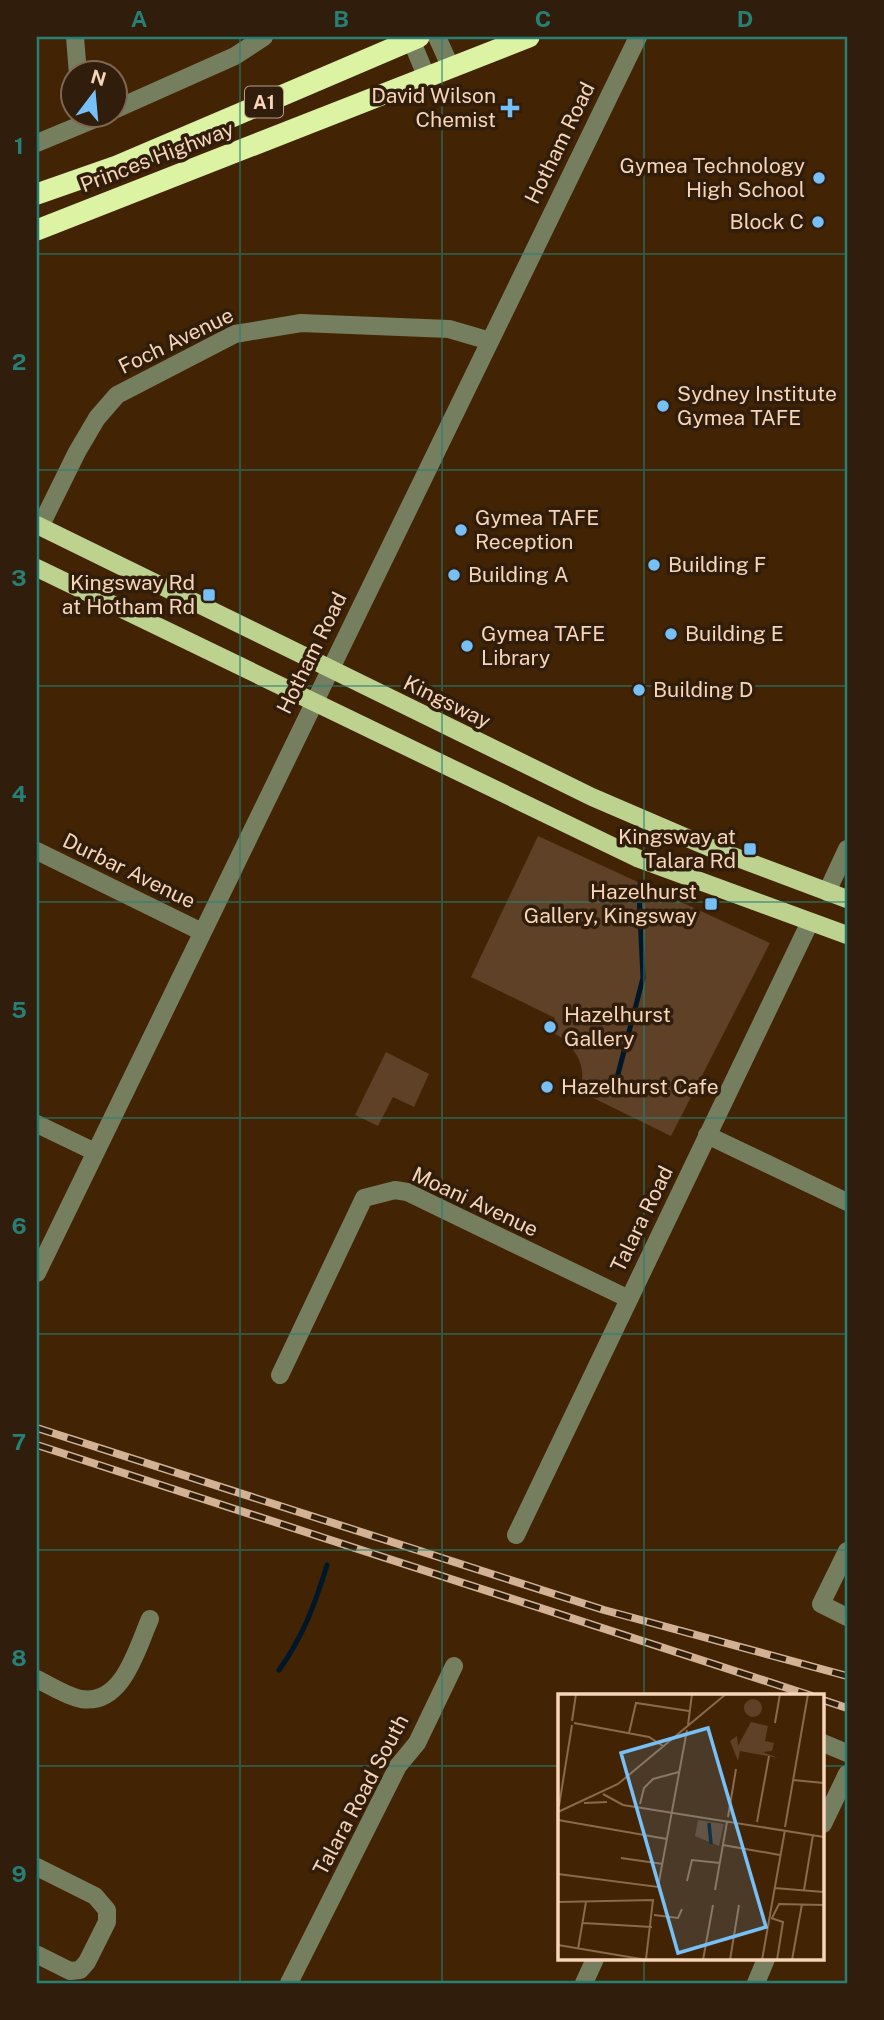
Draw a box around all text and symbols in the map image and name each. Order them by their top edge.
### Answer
text: A [131,5,148,32]
text: B [333,5,349,32]
text: C [535,5,551,32]
text: D [737,5,753,32]
north arrow [60,60,130,130]
text: N [89,65,109,90]
street label: Hotham Road [519,78,600,208]
place label: David Wilson Chemist [371,83,496,132]
road number: A1 [245,86,283,118]
marker: David Wilson Chemist [502,100,518,116]
street label: Princes Highway [76,116,237,197]
text: 1 [14,132,24,159]
place label: Gymea Technology High School [620,153,805,202]
marker: Gymea Technology High School [811,170,827,186]
place label: Block C [730,209,804,234]
marker: Block C [810,214,826,230]
street label: Foch Avenue [114,302,237,379]
text: 2 [12,348,26,375]
place label: Sydney Institute Gymea TAFE [677,381,837,430]
marker: Sydney Institute Gymea TAFE [655,398,671,414]
place label: Gymea TAFE Reception [475,505,599,554]
marker: Gymea TAFE Reception [453,522,469,538]
place label: Building F [668,552,766,577]
marker: Building F [646,557,662,573]
place label: Building A [468,562,569,587]
text: 3 [11,564,27,591]
marker: Building A [446,567,462,583]
place label: Kingsway Rd at Hotham Rd [62,570,195,619]
marker: Kingsway Rd at Hotham Rd [201,587,217,603]
street label: Hotham Road [271,588,352,718]
place label: Gymea TAFE Library [481,621,605,670]
place label: Building E [685,621,784,646]
marker: Building E [663,626,679,642]
marker: Gymea TAFE Library [459,638,475,654]
street label: Kingsway [400,670,495,733]
place label: Building D [653,677,753,702]
marker: Building D [631,682,647,698]
text: 4 [11,780,27,807]
place label: Kingsway at Talara Rd [618,824,736,873]
street label: Durbar Avenue [59,828,200,913]
marker: Kingsway at Talara Rd [742,841,758,857]
place label: Hazelhurst Gallery, Kingsway [524,879,697,928]
marker: Hazelhurst Gallery, Kingsway [703,896,719,912]
text: 5 [11,996,27,1023]
place label: Hazelhurst Gallery [564,1002,671,1051]
marker: Hazelhurst Gallery [542,1019,558,1035]
place label: Hazelhurst Cafe [561,1074,719,1099]
marker: Hazelhurst Cafe [539,1079,555,1095]
street label: Moani Avenue [408,1161,542,1242]
street label: Talara Road [605,1162,678,1276]
text: 6 [11,1212,27,1239]
text: 7 [12,1428,26,1455]
text: 8 [11,1644,27,1671]
inset map [558,1694,824,1960]
street label: Talara Road South [308,1710,413,1879]
text: 9 [11,1860,27,1887]

